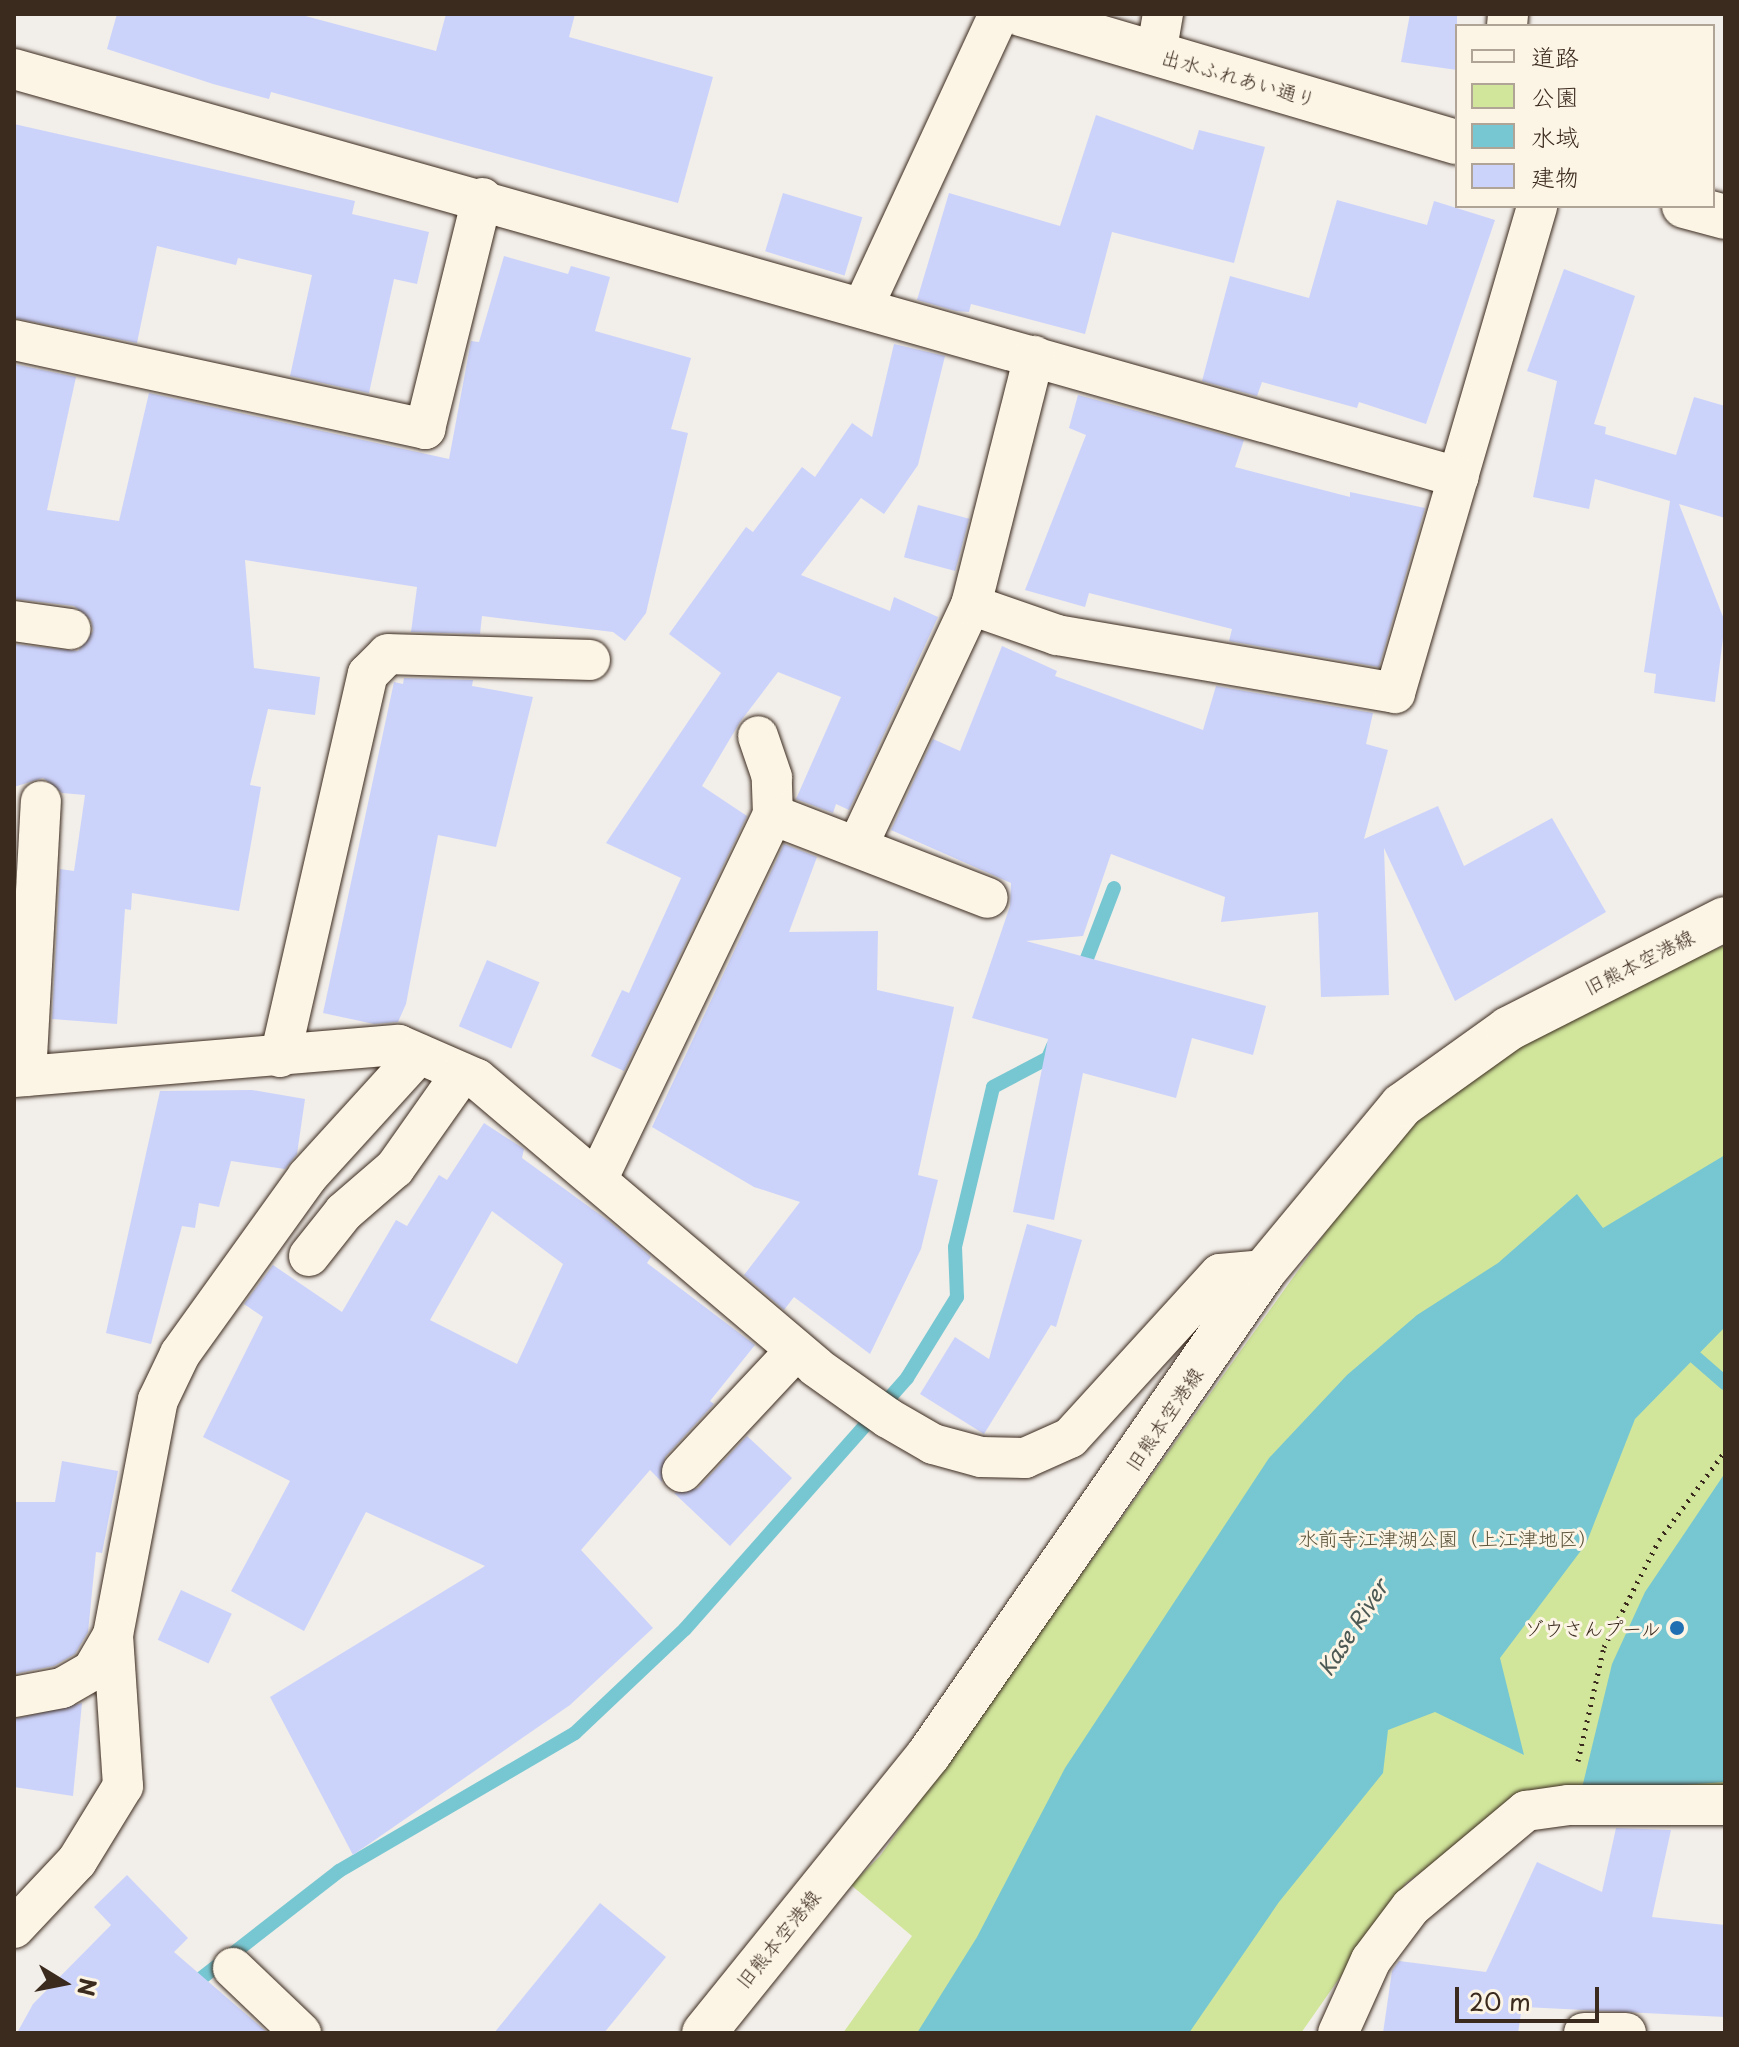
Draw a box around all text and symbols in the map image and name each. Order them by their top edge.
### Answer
legend [1455,24,1715,208]
text: 道路 [1531,38,1579,74]
street label: 出水ふれあい通り [1159,44,1319,112]
text: 公園 [1531,78,1579,114]
text: 水域 [1531,118,1579,154]
text: 建物 [1531,158,1579,194]
street label: 旧熊本空港線 [1580,924,1698,1000]
street label: 旧熊本空港線 [1121,1363,1207,1475]
park label: 水前寺江津湖公園（上江津地区） [1298,1526,1598,1550]
water label: Kase River [1311,1574,1393,1680]
place label: ゾウさんプール [1522,1616,1661,1640]
marker: ゾウさんプール [1668,1619,1686,1637]
street label: 旧熊本空港線 [731,1885,825,1993]
north arrow [24,1943,104,2023]
scale bar [1459,1971,1603,2021]
text: N [70,1976,106,1999]
text: 20 m [1469,1983,1531,2019]

